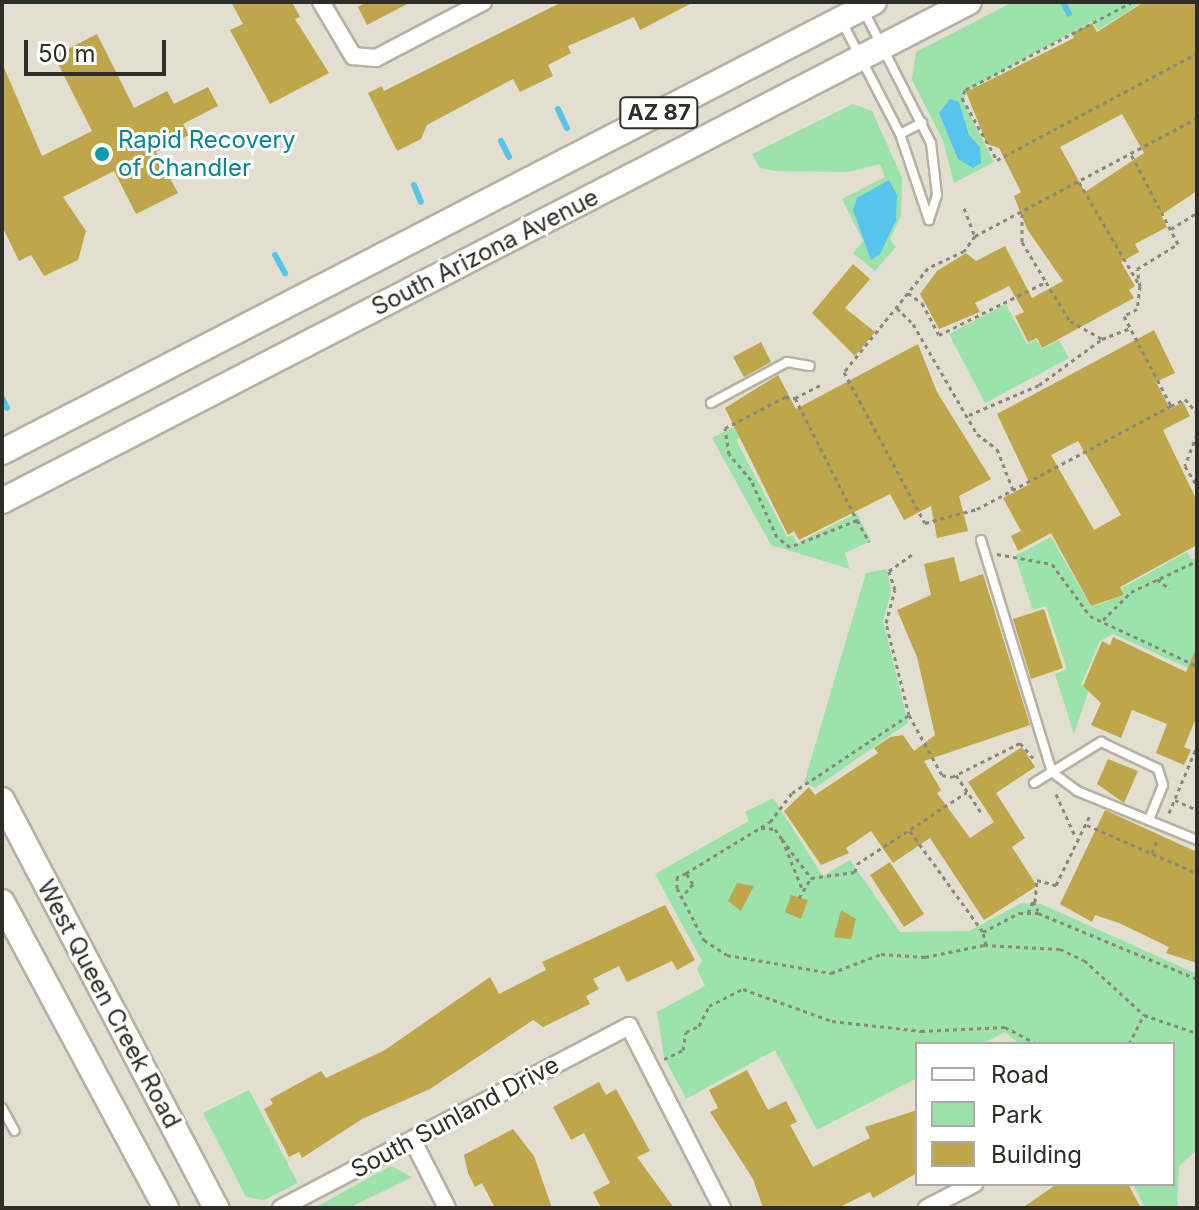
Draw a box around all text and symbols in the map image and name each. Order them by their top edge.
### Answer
scale bar [28,24,170,74]
text: 50 m [38,39,96,68]
road number: AZ 87 [619,95,699,131]
place label: Rapid Recovery of Chandler [118,126,295,182]
marker: Rapid Recovery of Chandler [93,145,111,163]
street label: South Arizona Avenue [367,182,603,322]
street label: West Queen Creek Road [31,875,187,1133]
legend [915,1042,1175,1186]
street label: South Sunland Drive [346,1050,564,1184]
text: Road [991,1060,1049,1089]
text: Park [991,1100,1042,1129]
text: Building [991,1140,1082,1169]

